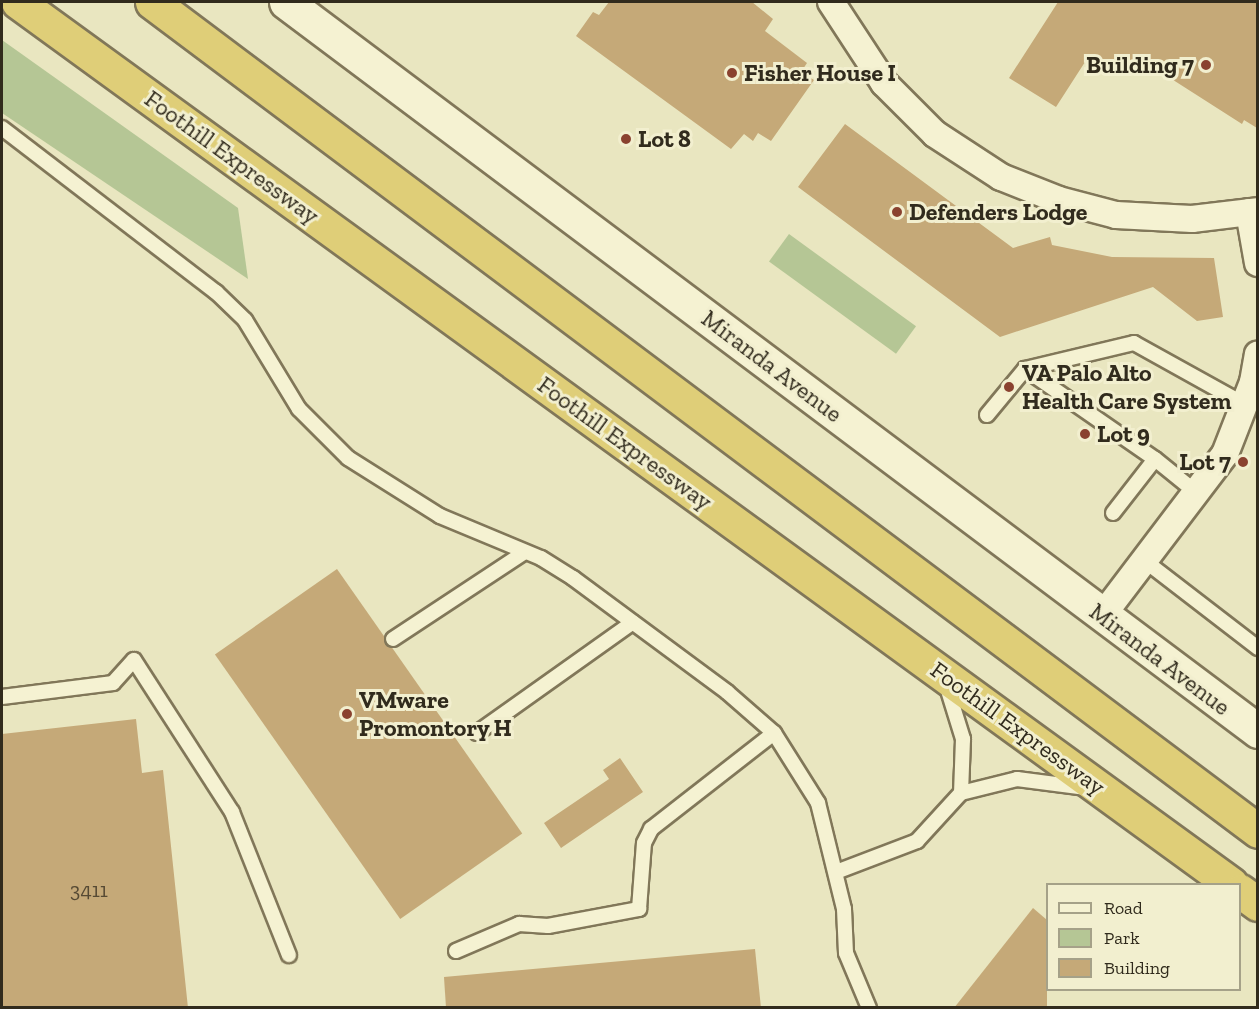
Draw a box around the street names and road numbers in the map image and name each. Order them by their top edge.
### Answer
street label: Foothill Expressway [139,84,325,230]
street label: Miranda Avenue [696,303,848,429]
street label: Foothill Expressway [532,370,718,516]
street label: Miranda Avenue [1084,596,1236,722]
street label: Foothill Expressway [925,655,1111,801]

